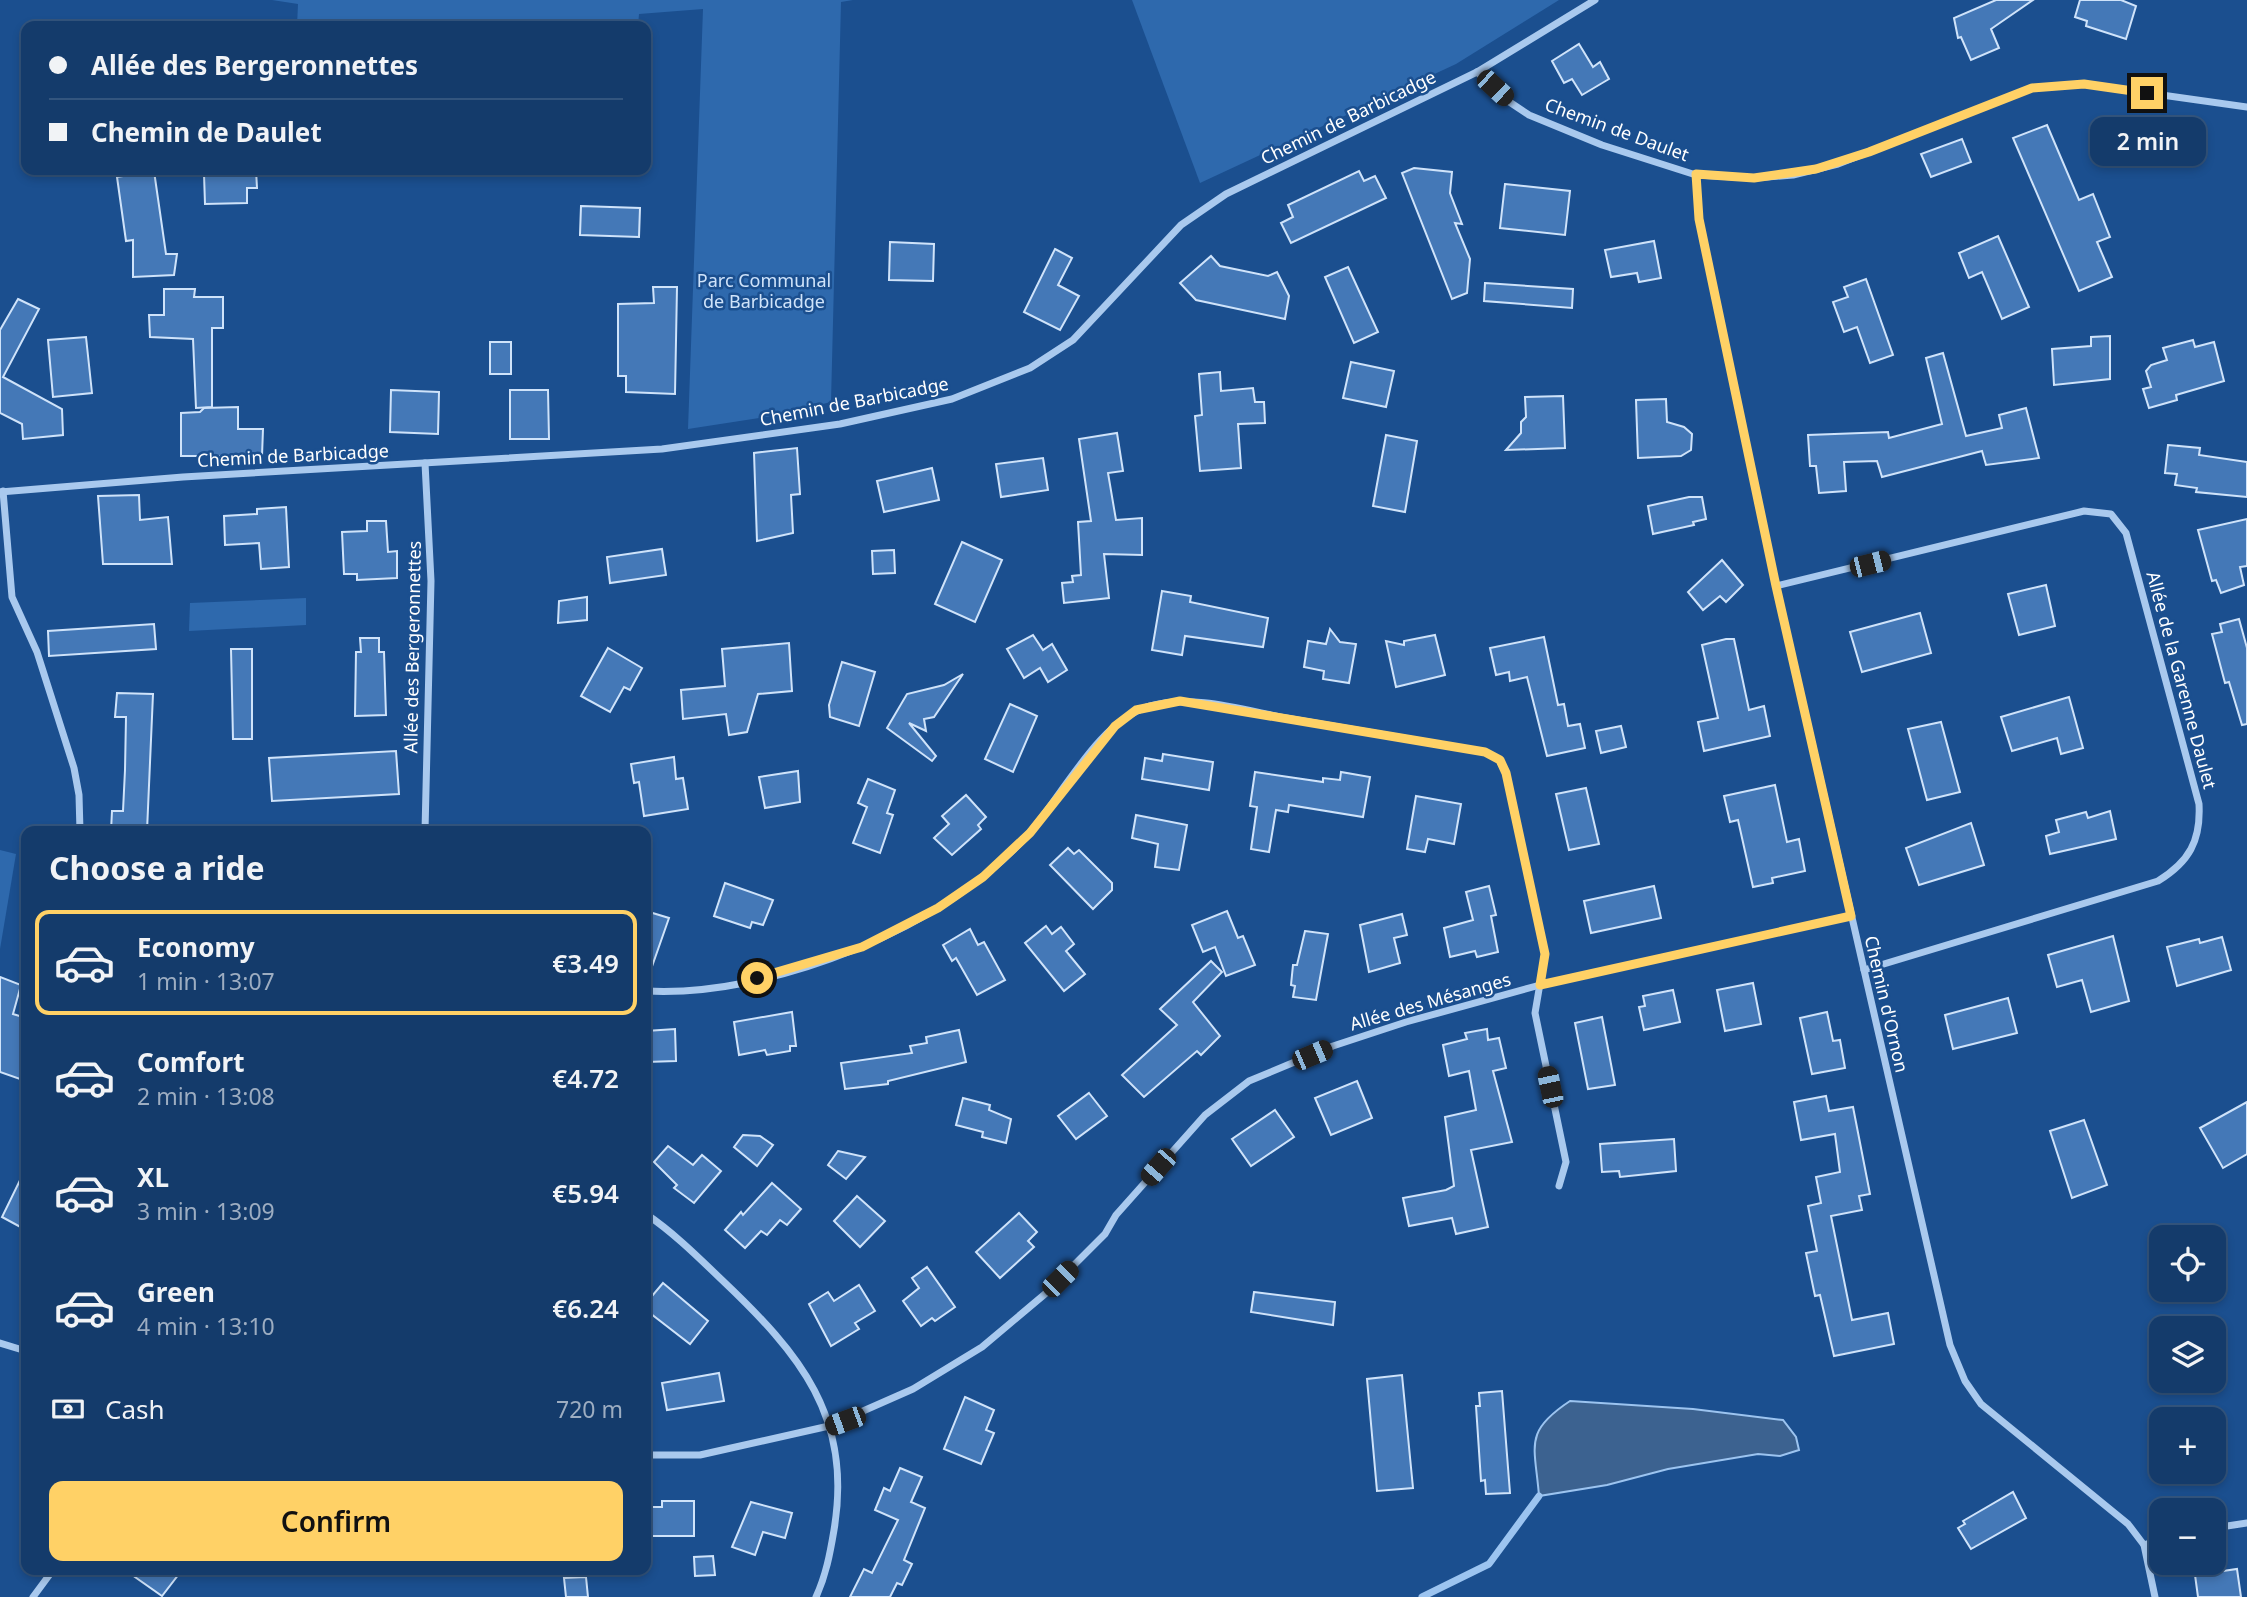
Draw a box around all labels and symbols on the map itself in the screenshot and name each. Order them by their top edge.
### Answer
street label: Chemin de Barbicadge [1257,64,1439,170]
car [1473,66,1518,110]
route end [2131,77,2163,109]
street label: Chemin de Daulet [1542,92,1693,166]
callout: 2 min [2089,118,2205,166]
park label: Parc Communal de Barbicadge [697,268,831,313]
street label: Chemin de Barbicadge [758,371,950,431]
street label: Chemin de Barbicadge [197,438,389,472]
street label: Allée des Bergeronnettes [398,540,426,754]
car [1848,549,1893,579]
street label: Allée de la Garenne Daulet [2141,569,2223,792]
street label: Chemin d'Ornon [1860,933,1914,1075]
route start [741,962,773,994]
street label: Allée des Mésanges [1347,967,1513,1035]
car [1289,1037,1336,1073]
car [1536,1064,1565,1110]
car [1137,1144,1180,1190]
car [1038,1257,1083,1301]
car [822,1404,869,1438]

